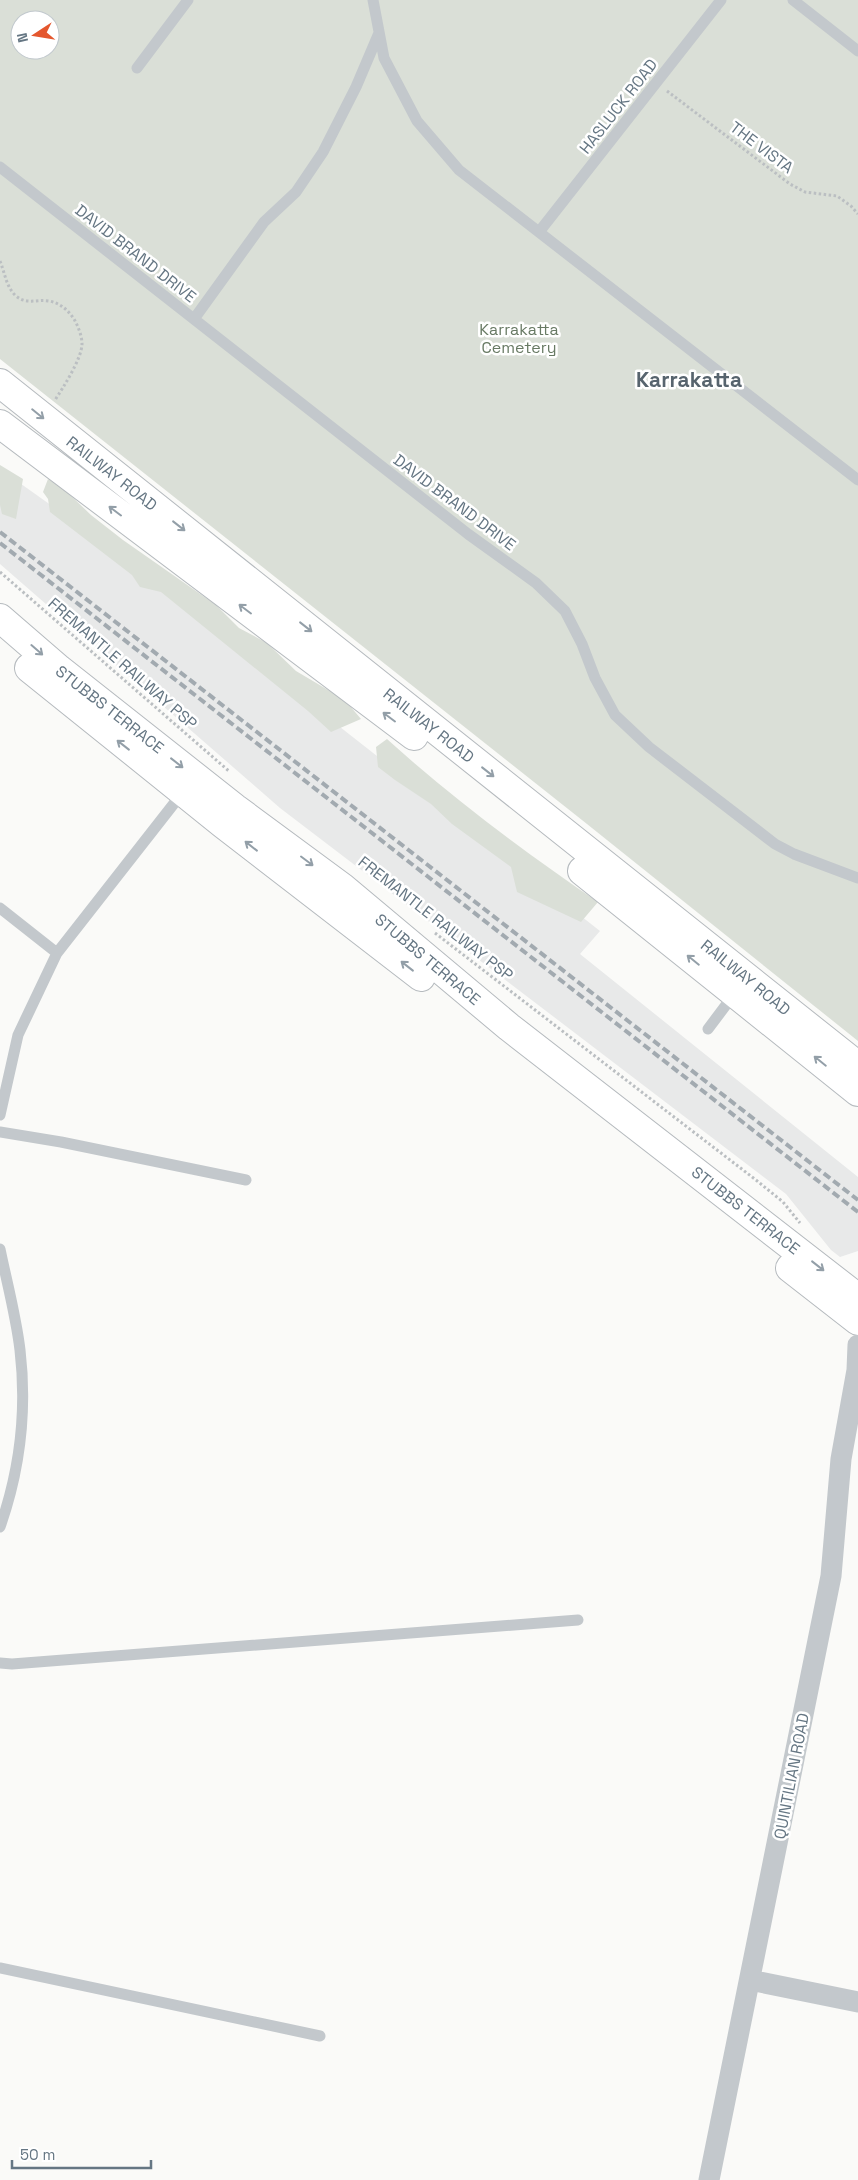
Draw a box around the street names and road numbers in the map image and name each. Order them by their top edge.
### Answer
street label: HASLUCK ROAD [575,55,662,158]
street label: THE VISTA [726,117,798,178]
street label: DAVID BRAND DRIVE [71,200,200,307]
street label: RAILWAY ROAD [62,431,161,515]
street label: DAVID BRAND DRIVE [389,450,520,555]
street label: FREMANTLE RAILWAY PSP [44,593,202,734]
street label: STUBBS TERRACE [51,661,168,758]
street label: RAILWAY ROAD [379,683,478,767]
street label: FREMANTLE RAILWAY PSP [354,851,518,986]
street label: STUBBS TERRACE [370,909,485,1010]
street label: RAILWAY ROAD [696,935,795,1020]
street label: STUBBS TERRACE [687,1162,804,1259]
street label: QUINTILIAN ROAD [769,1711,814,1841]

